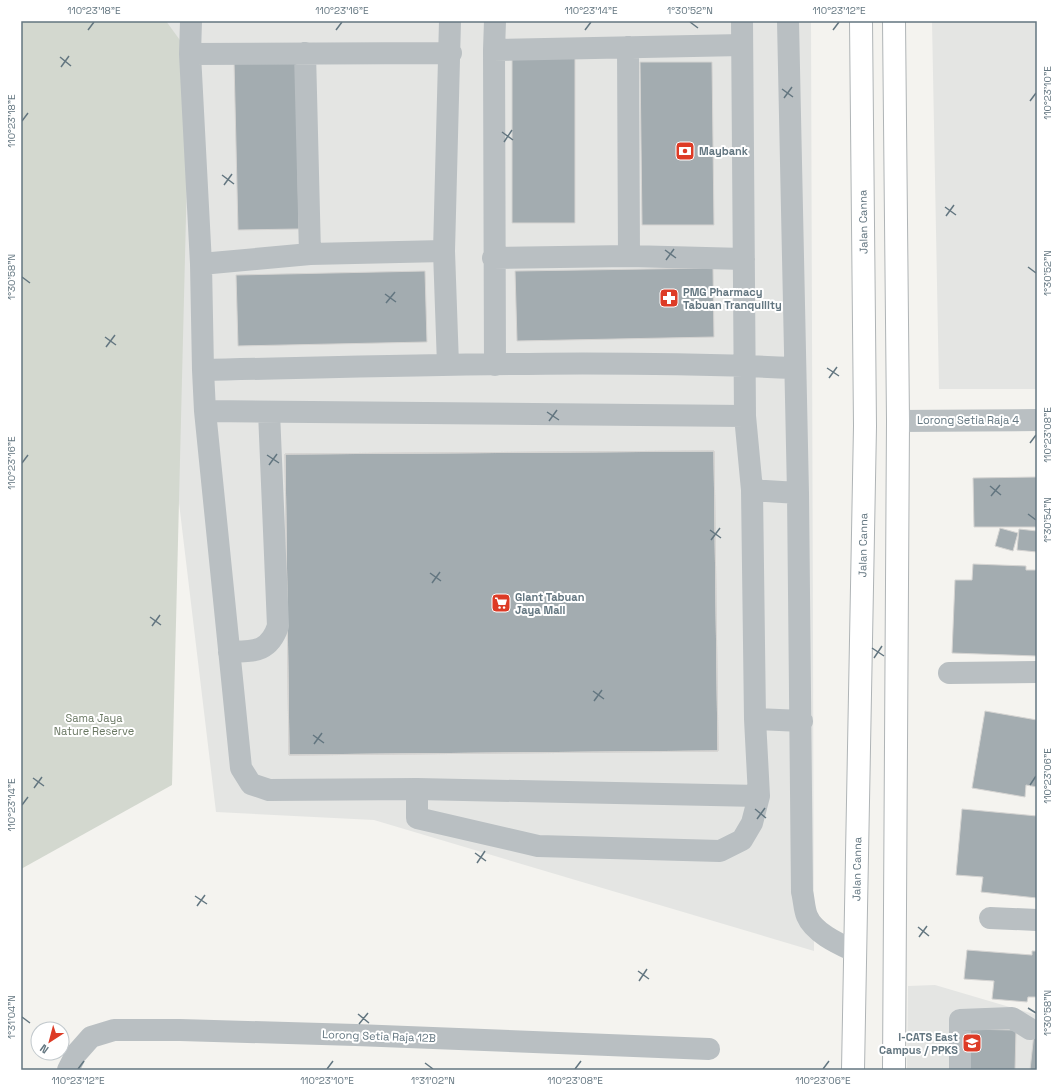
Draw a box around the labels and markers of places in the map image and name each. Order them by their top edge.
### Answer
bank icon: Maybank [674,140,696,162]
place label: Maybank [699,144,749,158]
place label: PMG Pharmacy Tabuan Tranquility [683,285,782,312]
pharmacy icon: PMG Pharmacy Tabuan Tranquility [658,287,680,309]
place label: Giant Tabuan Jaya Mall [515,590,585,617]
supermarket icon: Giant Tabuan Jaya Mall [490,592,512,614]
place label: i-CATS East Campus / PPKS [879,1030,958,1057]
school or university icon: i-CATS East Campus / PPKS [961,1032,983,1054]

